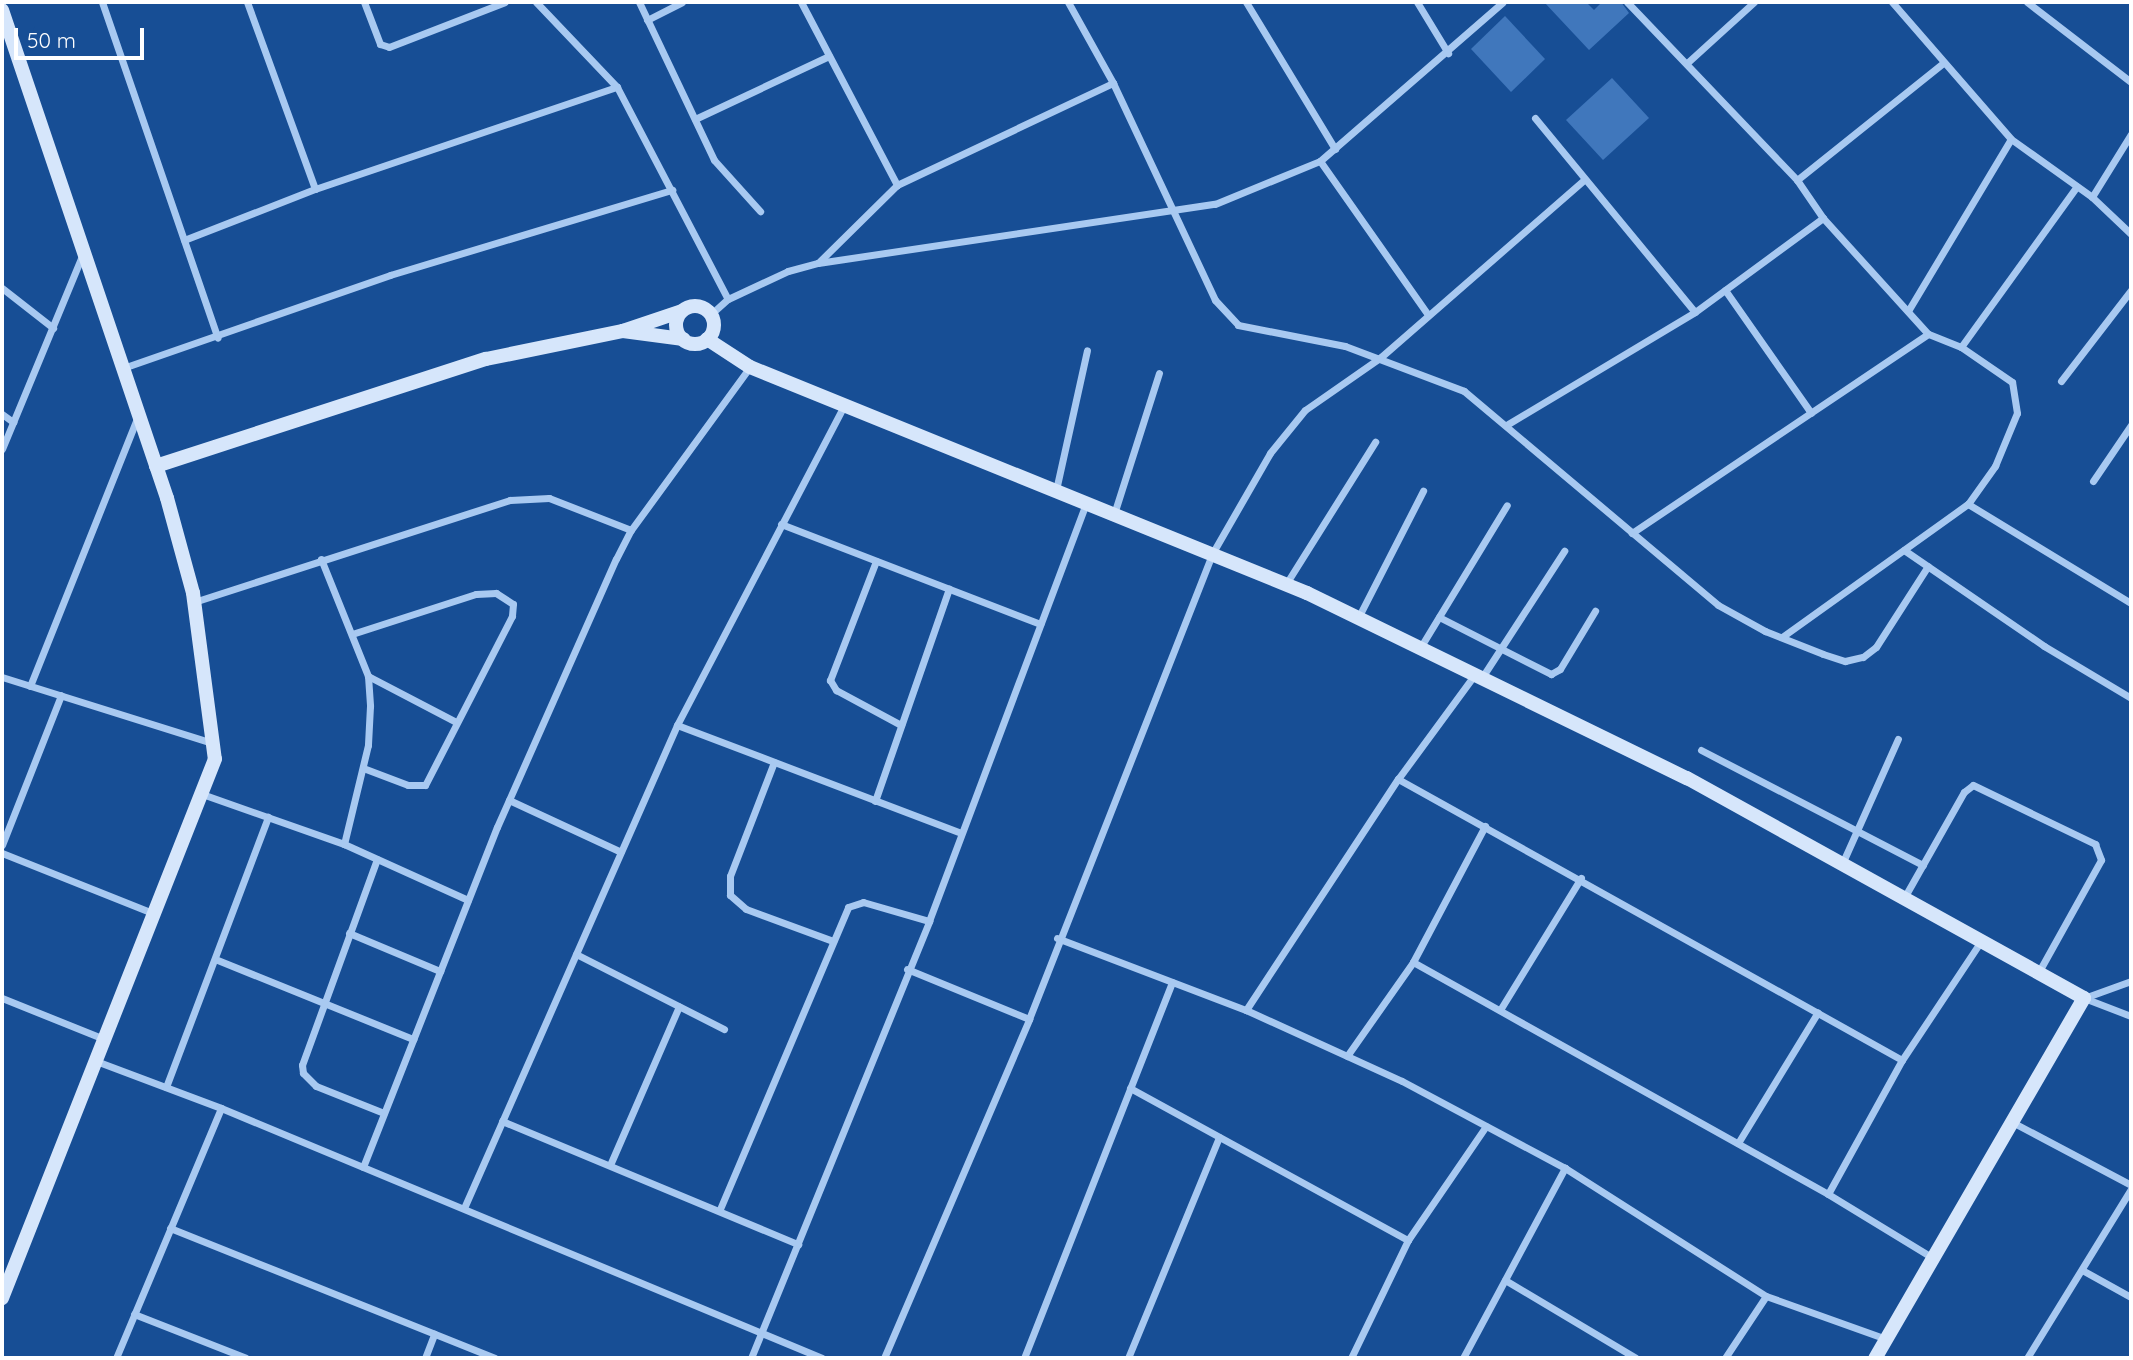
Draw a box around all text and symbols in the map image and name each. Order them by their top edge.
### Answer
scale bar [18,14,147,58]
text: 50 m [27,27,76,53]

